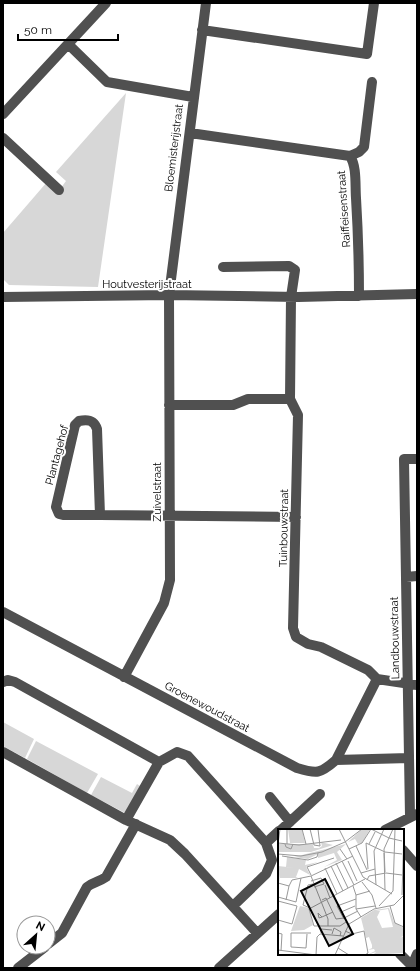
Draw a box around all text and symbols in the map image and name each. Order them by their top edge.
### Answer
scale bar [18,16,118,42]
text: 50 m [24,23,52,37]
street label: Bloemisterijstraat [162,103,186,193]
street label: Raiffeisenstraat [335,170,353,248]
street label: Houtvesterijstraat [102,278,192,291]
street label: Plantagehof [43,423,71,486]
street label: Zuivelstraat [151,462,164,522]
street label: Tuinbouwstraat [277,488,291,567]
street label: Landbouwstraat [388,596,402,680]
street label: Groenewoudstraat [162,679,252,735]
inset map [278,829,404,955]
north arrow [16,915,56,955]
text: N [34,919,47,934]

